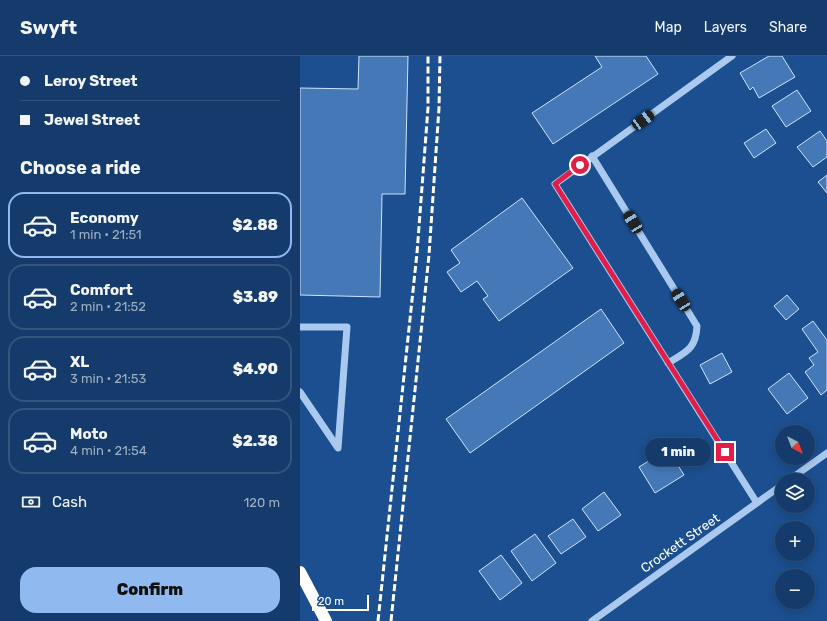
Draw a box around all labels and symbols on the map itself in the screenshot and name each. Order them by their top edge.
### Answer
car [630,108,656,132]
route start [571,156,589,174]
car [622,209,644,235]
car [670,287,692,313]
north arrow [775,425,815,465]
callout: 1 min [645,438,711,466]
route end [716,443,734,461]
street label: Crockett Street [638,510,722,576]
scale bar [312,593,369,612]

